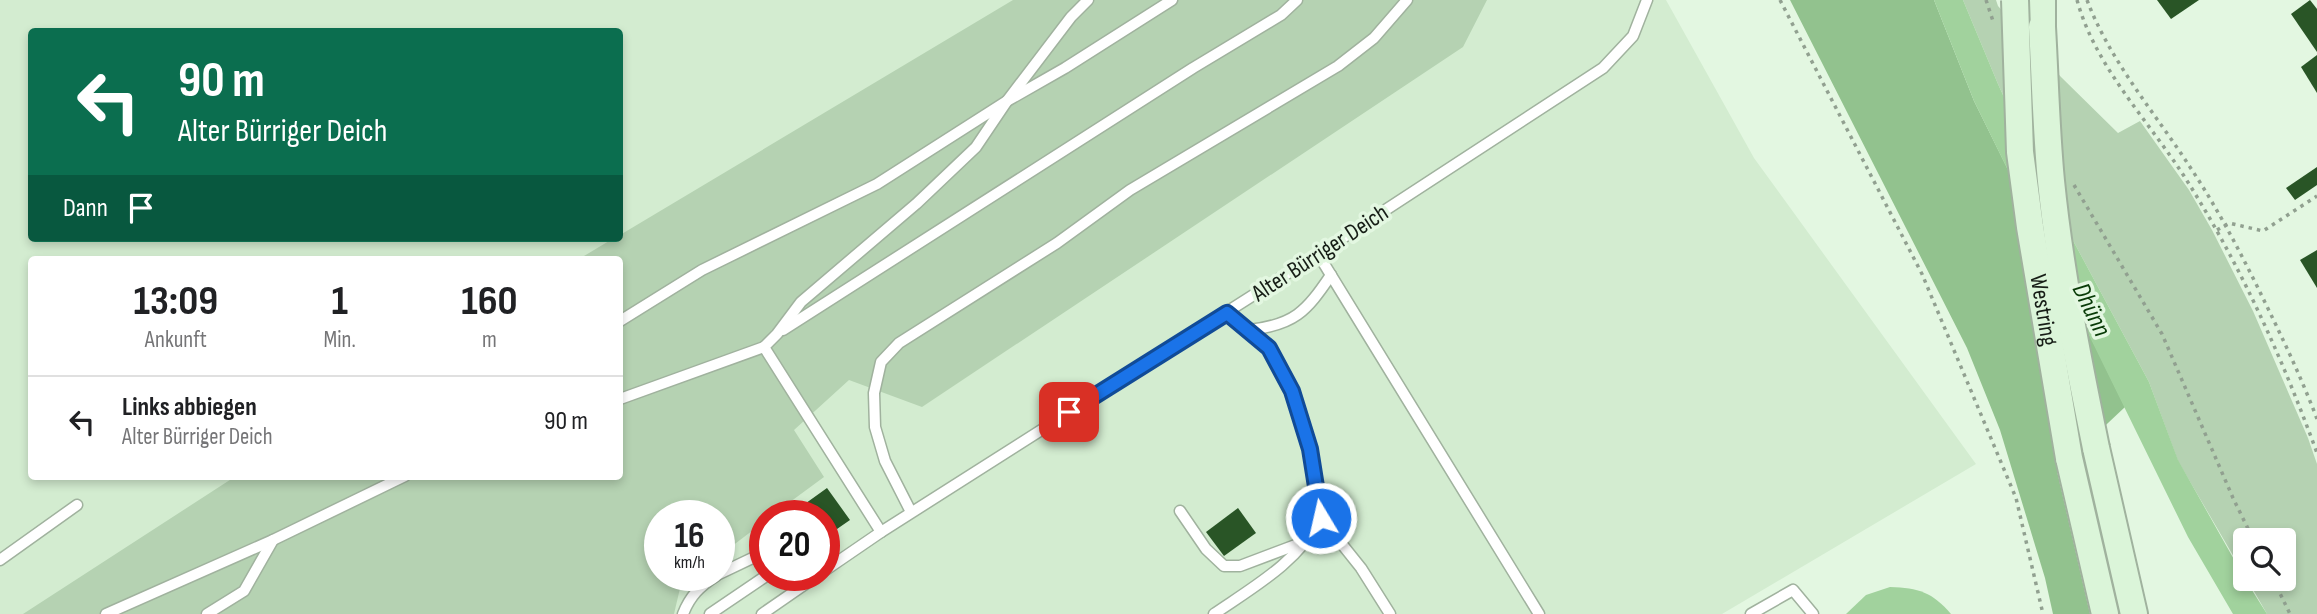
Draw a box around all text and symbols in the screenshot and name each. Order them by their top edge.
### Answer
text: 90 m [178,52,265,111]
icon: left [63,56,154,147]
text: Alter Bürriger Deich [178,112,387,151]
icon: arrive [122,189,160,227]
text: Dann [63,193,108,224]
street label: Alter Bürriger Deich [1245,198,1394,308]
street label: Westring [2024,272,2064,348]
text: 13:09 [134,276,218,327]
text: 1 [331,276,348,327]
text: 160 [461,276,517,327]
water label: Dhünn [2065,278,2117,342]
text: Ankunft [145,326,207,354]
text: Min. [324,326,356,354]
text: m [482,326,497,354]
pin [1039,382,1099,442]
text: Links abbiegen [122,392,257,423]
icon: arrive [1050,393,1088,431]
icon: left [63,403,101,441]
text: 90 m [544,406,588,437]
text: Alter Bürriger Deich [122,423,273,451]
position arrow [1284,481,1358,555]
speed limit sign: 20 [749,500,840,591]
text: 16 [674,515,705,558]
map controls [2233,528,2296,591]
button: search [2233,528,2296,591]
text: km/h [674,552,705,573]

